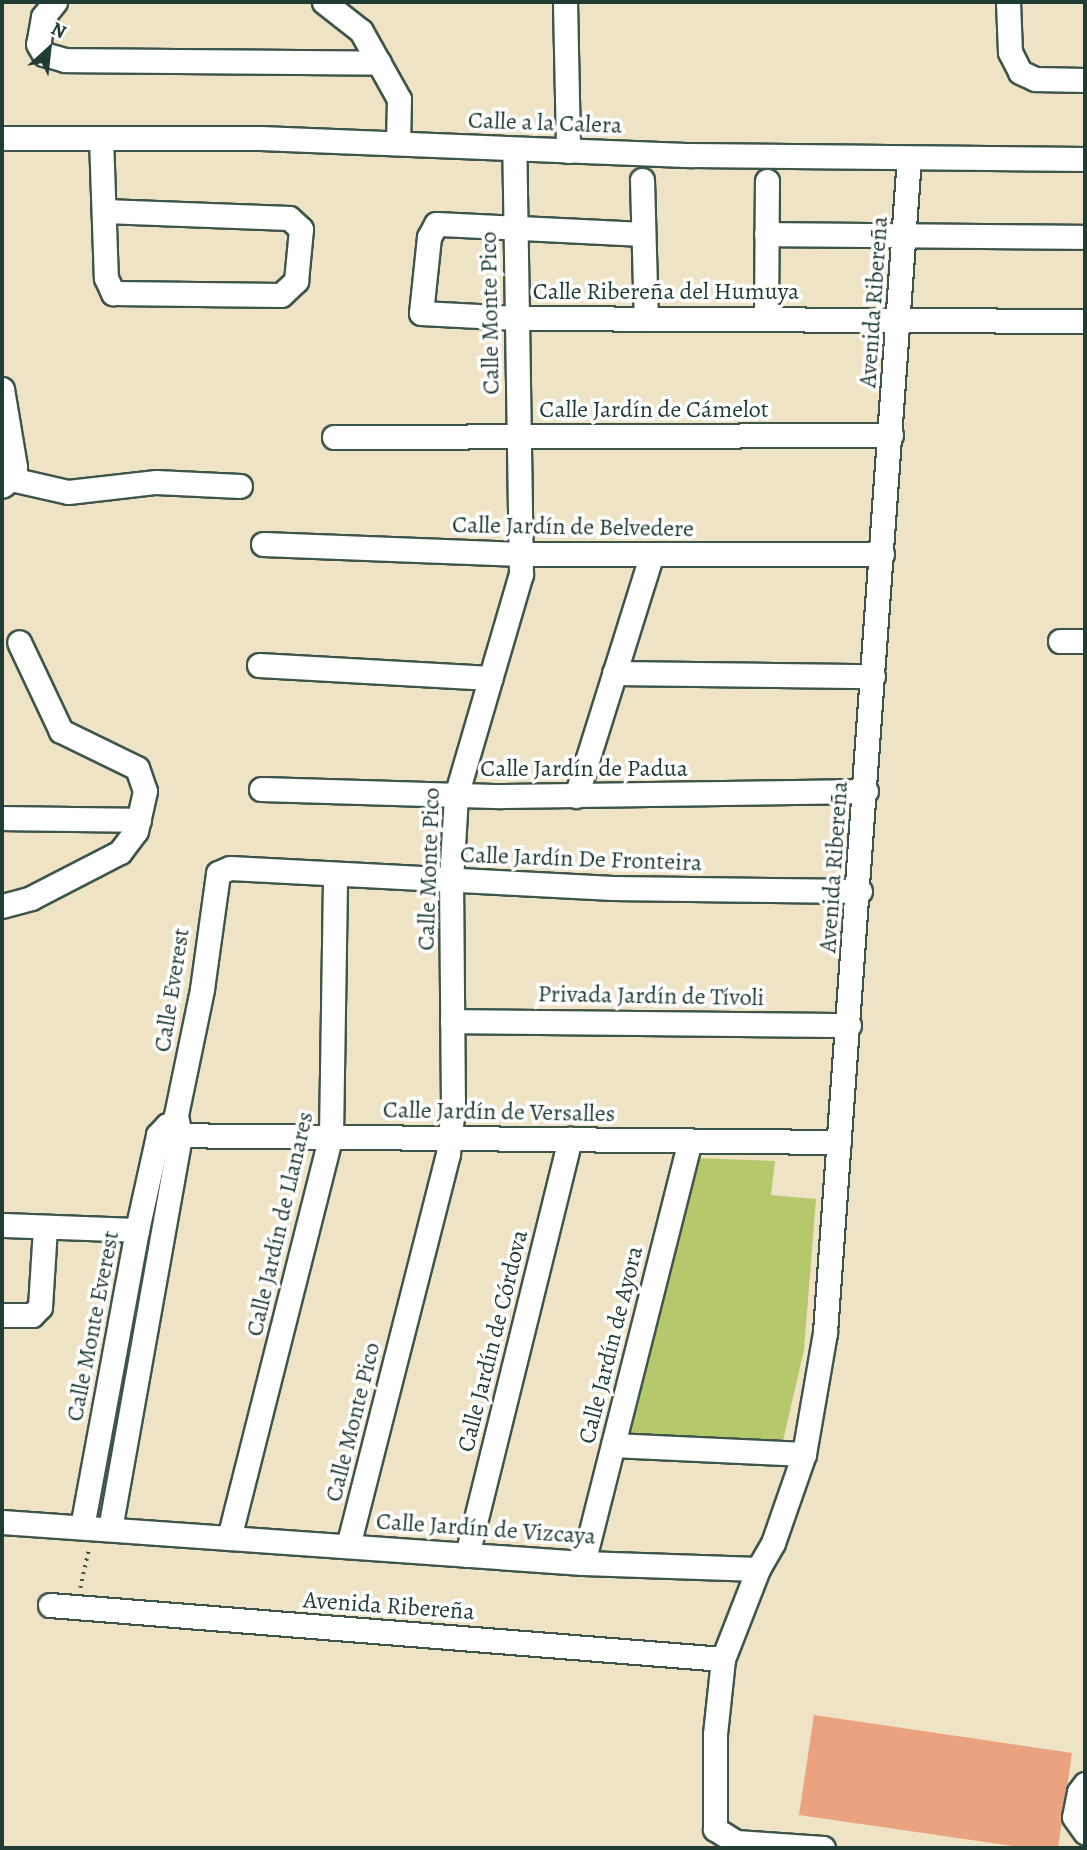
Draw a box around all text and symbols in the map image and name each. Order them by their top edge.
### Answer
north arrow [14,14,84,84]
text: N [46,16,71,45]
street label: Calle a la Calera [467,106,623,140]
street label: Avenida Ribereña [854,215,894,389]
street label: Calle Monte Pico [474,231,506,395]
street label: Calle Ribereña del Humuya [533,278,799,306]
street label: Calle Jardín de Cámelot [539,396,769,424]
street label: Calle Jardín de Belvedere [452,510,694,544]
street label: Calle Jardín de Padua [480,755,688,783]
street label: Avenida Ribereña [814,780,854,954]
street label: Calle Monte Pico [412,787,446,951]
street label: Calle Jardín De Fronteira [460,840,702,878]
street label: Calle Everest [148,926,196,1054]
street label: Privada Jardín de Tívoli [538,980,764,1012]
street label: Calle Jardín de Versalles [383,1096,615,1128]
street label: Calle Jardín de Llanares [240,1109,320,1339]
street label: Calle Jardín de Córdova [451,1227,535,1455]
street label: Calle Monte Everest [60,1228,126,1424]
street label: Calle Jardín de Ayora [573,1243,649,1447]
street label: Calle Monte Pico [319,1339,387,1505]
street label: Calle Jardín de Vizcaya [375,1507,597,1551]
street label: Avenida Ribereña [302,1586,476,1626]

